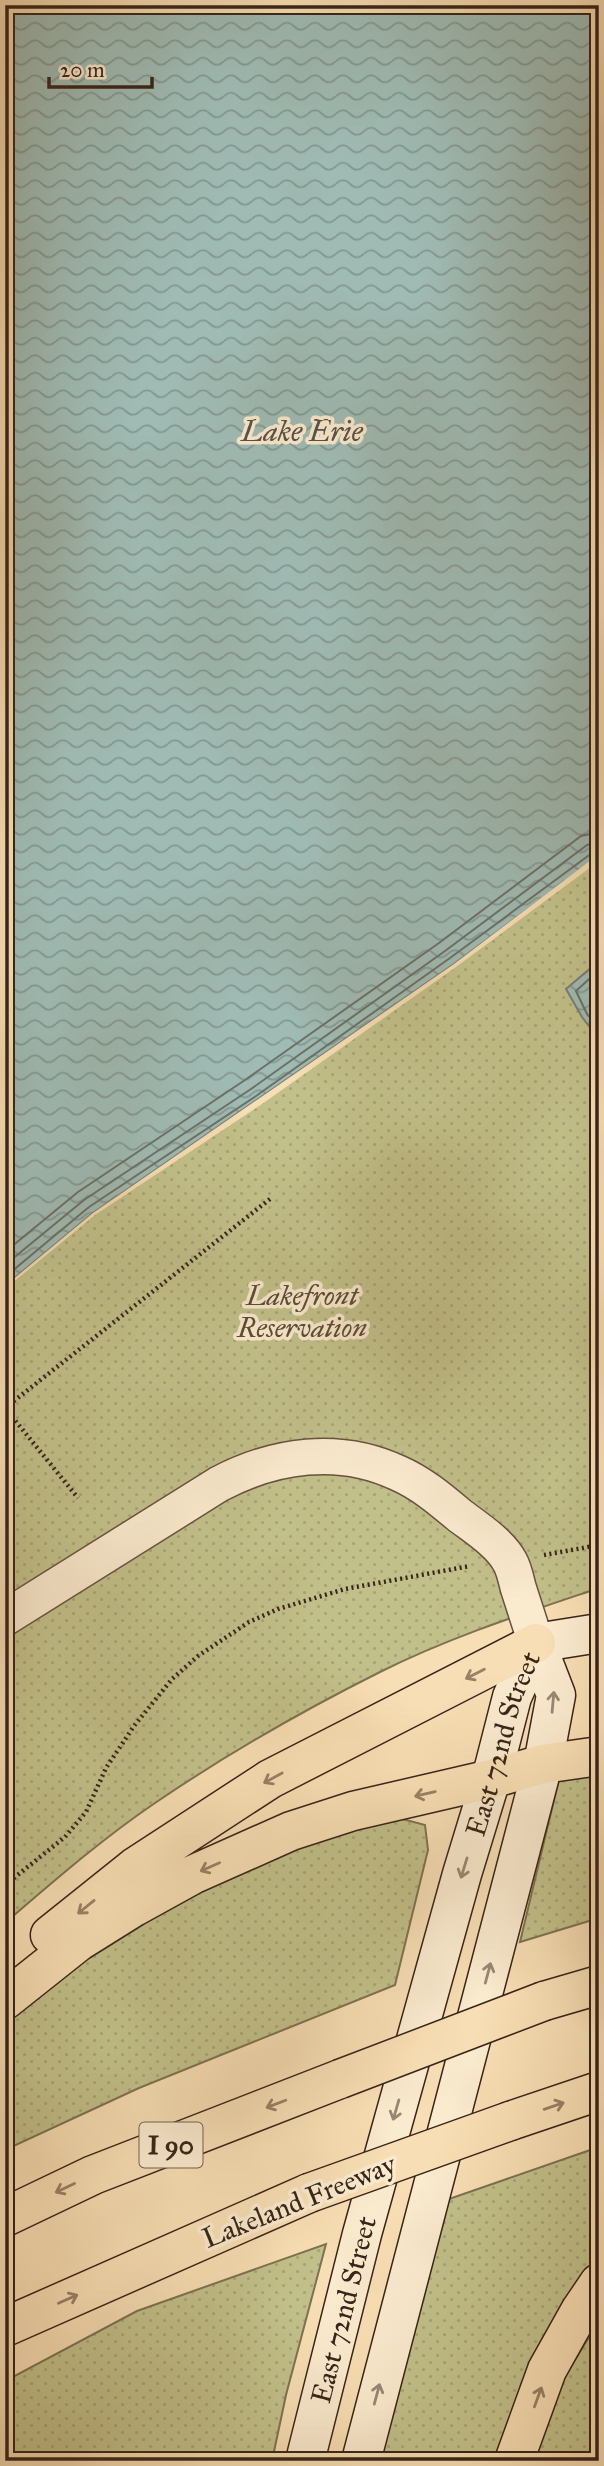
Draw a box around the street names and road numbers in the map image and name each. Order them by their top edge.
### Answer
street label: East 72nd Street [457,1646,548,1840]
road number: I 90 [140,2122,202,2168]
street label: Lakeland Freeway [197,2146,402,2256]
street label: East 72nd Street [303,2212,384,2407]

